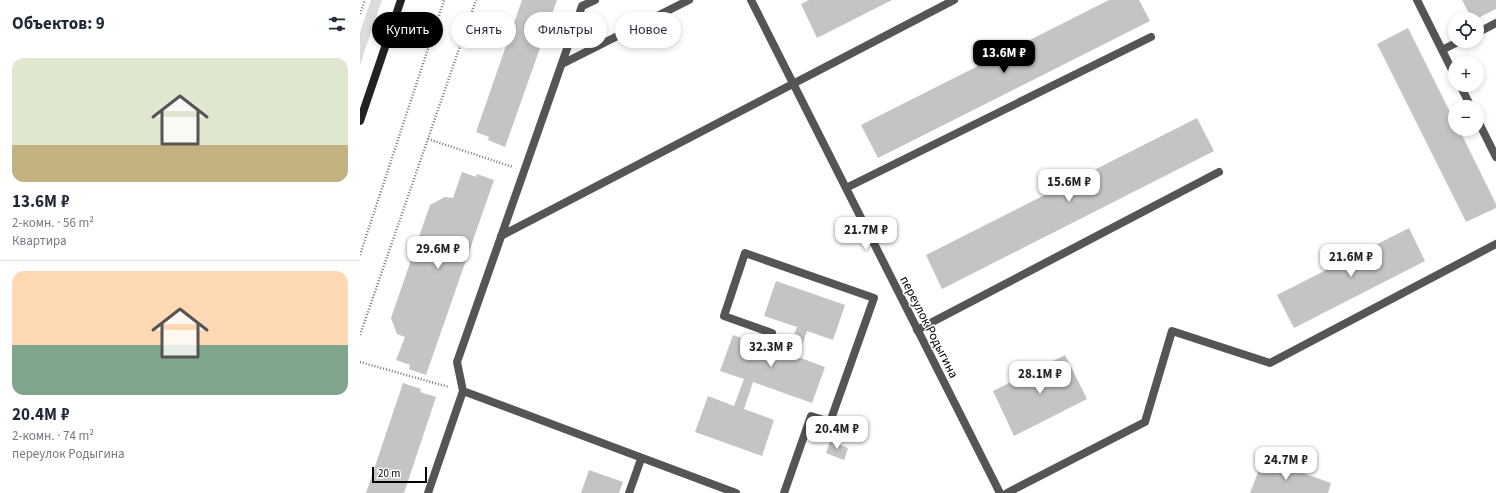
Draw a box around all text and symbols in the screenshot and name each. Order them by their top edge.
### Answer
text: Объектов: 9 [12,12,105,36]
chip: Купить [372,12,443,48]
chip: Снять [451,12,516,48]
chip: Фильтры [524,12,607,48]
chip: Новое [615,12,681,48]
map controls [1448,12,1484,136]
button: locate [1448,12,1484,48]
icon: filters [326,13,348,35]
pin: 13.6M ₽ [967,40,1041,74]
text: 13.6M ₽ [982,44,1026,62]
button: + [1448,56,1484,92]
icon: home [144,84,216,156]
button: − [1448,100,1484,136]
pin: 15.6M ₽ [1032,169,1106,203]
text: 15.6M ₽ [1047,173,1091,191]
text: 13.6M ₽ [12,190,69,214]
text: 2-комн. · 56 m² [12,214,94,232]
pin: 21.7M ₽ [829,217,903,251]
text: 21.7M ₽ [844,221,888,239]
text: Квартира [12,232,67,250]
pin: 29.6M ₽ [401,236,475,270]
text: 29.6M ₽ [416,240,460,258]
pin: 21.6M ₽ [1314,244,1388,278]
text: 21.6M ₽ [1329,248,1373,266]
street label: переулок Родыгина [895,273,963,381]
icon: home [144,297,216,369]
pin: 32.3M ₽ [734,334,808,368]
text: 32.3M ₽ [749,338,793,356]
pin: 28.1M ₽ [1003,361,1077,395]
text: 28.1M ₽ [1018,365,1062,383]
text: 20.4M ₽ [12,403,69,427]
pin: 20.4M ₽ [800,416,874,450]
text: 20.4M ₽ [815,420,859,438]
text: 2-комн. · 74 m² [12,427,94,445]
text: переулок Родыгина [12,445,125,463]
pin: 24.7M ₽ [1249,447,1323,481]
text: 24.7M ₽ [1264,451,1308,469]
scale bar [372,465,427,484]
text: 20 m [378,466,400,481]

